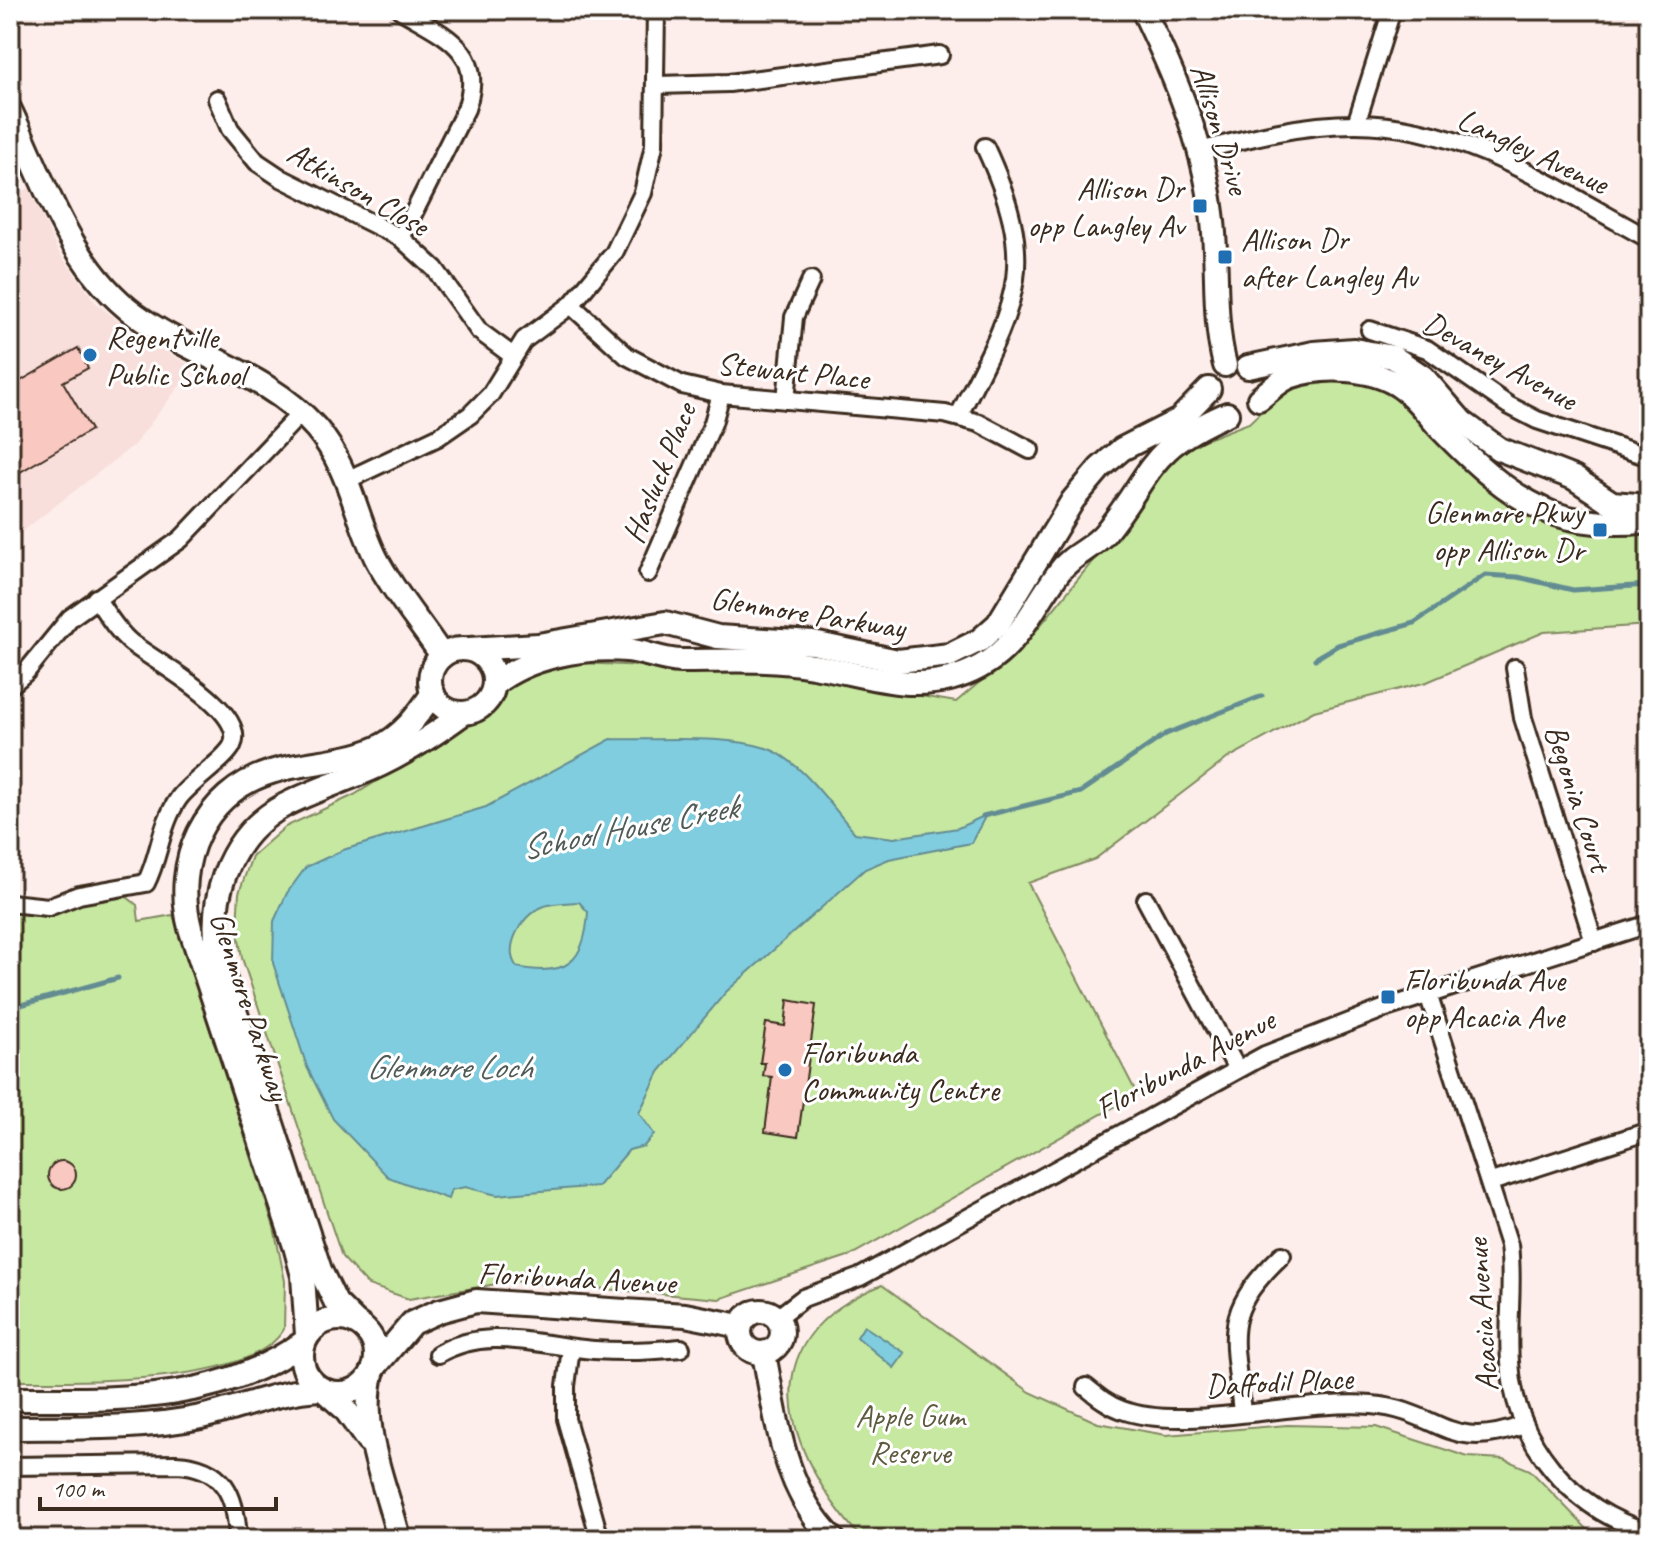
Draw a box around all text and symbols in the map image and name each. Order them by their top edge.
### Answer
street label: Allison Drive [1181,59,1260,202]
street label: Langley Avenue [1451,98,1617,205]
street label: Atkinson Close [280,132,438,247]
place label: Allison Dr opp Langley Av [1028,168,1187,246]
marker: Allison Dr opp Langley Av [1191,197,1209,215]
place label: Allison Dr after Langley Av [1241,219,1419,297]
marker: Allison Dr after Langley Av [1216,248,1234,266]
street label: Devaney Avenue [1416,302,1586,421]
place label: Regentville Public School [106,317,251,395]
street label: Stewart Place [715,343,873,400]
marker: Regentville Public School [81,346,99,364]
street label: Hasluck Place [612,395,707,549]
place label: Glenmore Pkwy opp Allison Dr [1425,492,1587,570]
marker: Glenmore Pkwy opp Allison Dr [1591,521,1609,539]
street label: Glenmore Parkway [708,577,910,649]
street label: Begonia Court [1535,719,1622,880]
water label: School House Creek [517,784,747,869]
street label: Glenmore Parkway [200,906,300,1108]
place label: Floribunda Ave opp Acacia Ave [1404,959,1567,1037]
marker: Floribunda Ave opp Acacia Ave [1379,988,1397,1006]
street label: Floribunda Avenue [1088,998,1284,1128]
place label: Floribunda Community Centre [801,1032,1001,1110]
water label: Glenmore Loch [366,1045,534,1088]
marker: Floribunda Community Centre [776,1061,794,1079]
street label: Acacia Avenue [1456,1235,1508,1393]
street label: Floribunda Avenue [477,1252,679,1304]
street label: Daffodil Place [1204,1358,1356,1406]
park label: Apple Gum Reserve [855,1395,968,1473]
scale bar [40,1461,276,1511]
text: 100 m [52,1474,106,1504]

